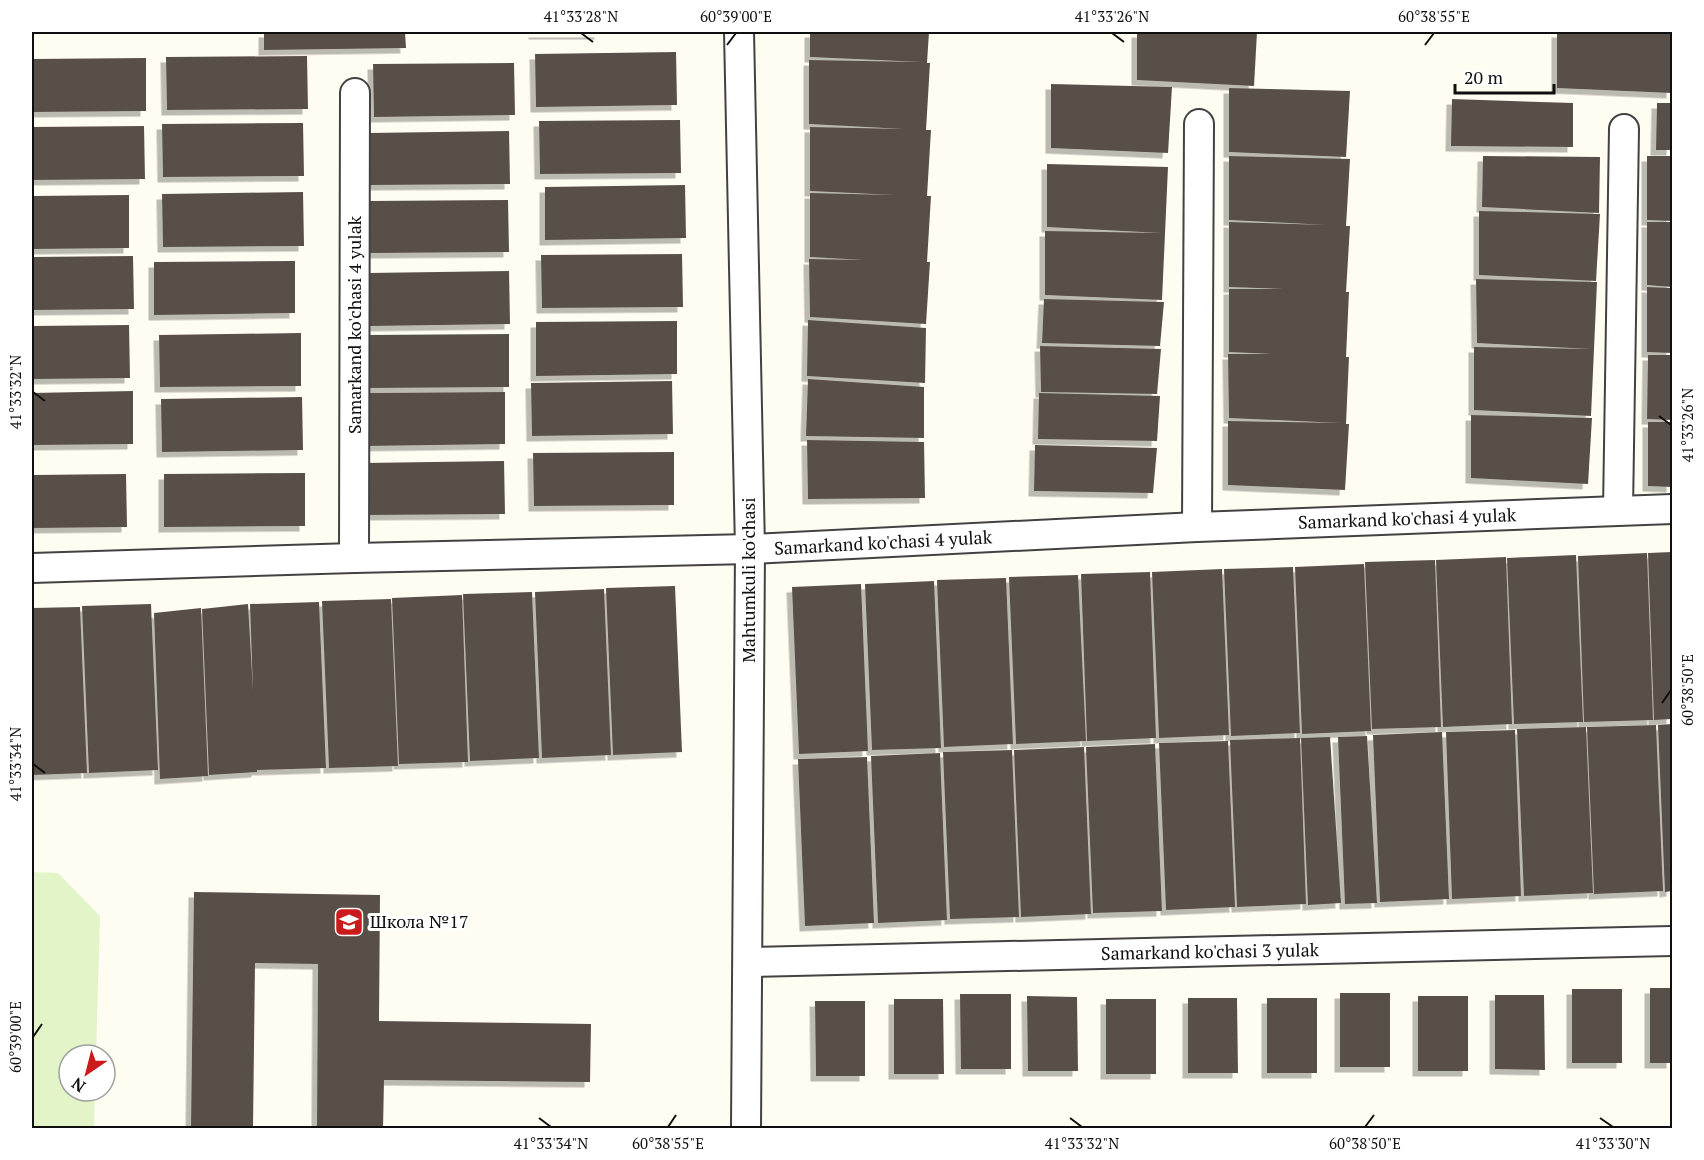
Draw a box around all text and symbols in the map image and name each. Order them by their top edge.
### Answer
text: 41°33'28"N [544,6,618,26]
text: 60°39'00"E [700,6,772,26]
text: 41°33'26"N [1075,6,1149,26]
text: 60°38'55"E [1398,6,1470,26]
scale bar [1455,57,1554,95]
text: 20 m [1464,65,1504,89]
street label: Samarkand ko'chasi 4 yulak [342,215,366,434]
text: 41°33'32"N [5,355,25,429]
text: 41°33'26"N [1677,388,1697,462]
street label: Mahtumkuli ko'chasi [736,497,760,663]
street label: Samarkand ko'chasi 4 yulak [1298,502,1517,534]
street label: Samarkand ko'chasi 4 yulak [773,524,993,560]
text: 60°38'50"E [1677,654,1697,726]
text: 41°33'34"N [5,727,25,801]
school or university icon: Школа №17 [333,906,365,938]
place label: Школа №17 [370,909,469,933]
street label: Samarkand ko'chasi 3 yulak [1101,937,1320,965]
text: 60°39'00"E [5,1001,25,1073]
north arrow [57,1043,117,1103]
text: N [67,1073,90,1098]
text: 41°33'34"N [514,1133,588,1153]
text: 60°38'55"E [632,1133,704,1153]
text: 41°33'32"N [1045,1133,1119,1153]
text: 60°38'50"E [1329,1133,1401,1153]
text: 41°33'30"N [1576,1133,1650,1153]

